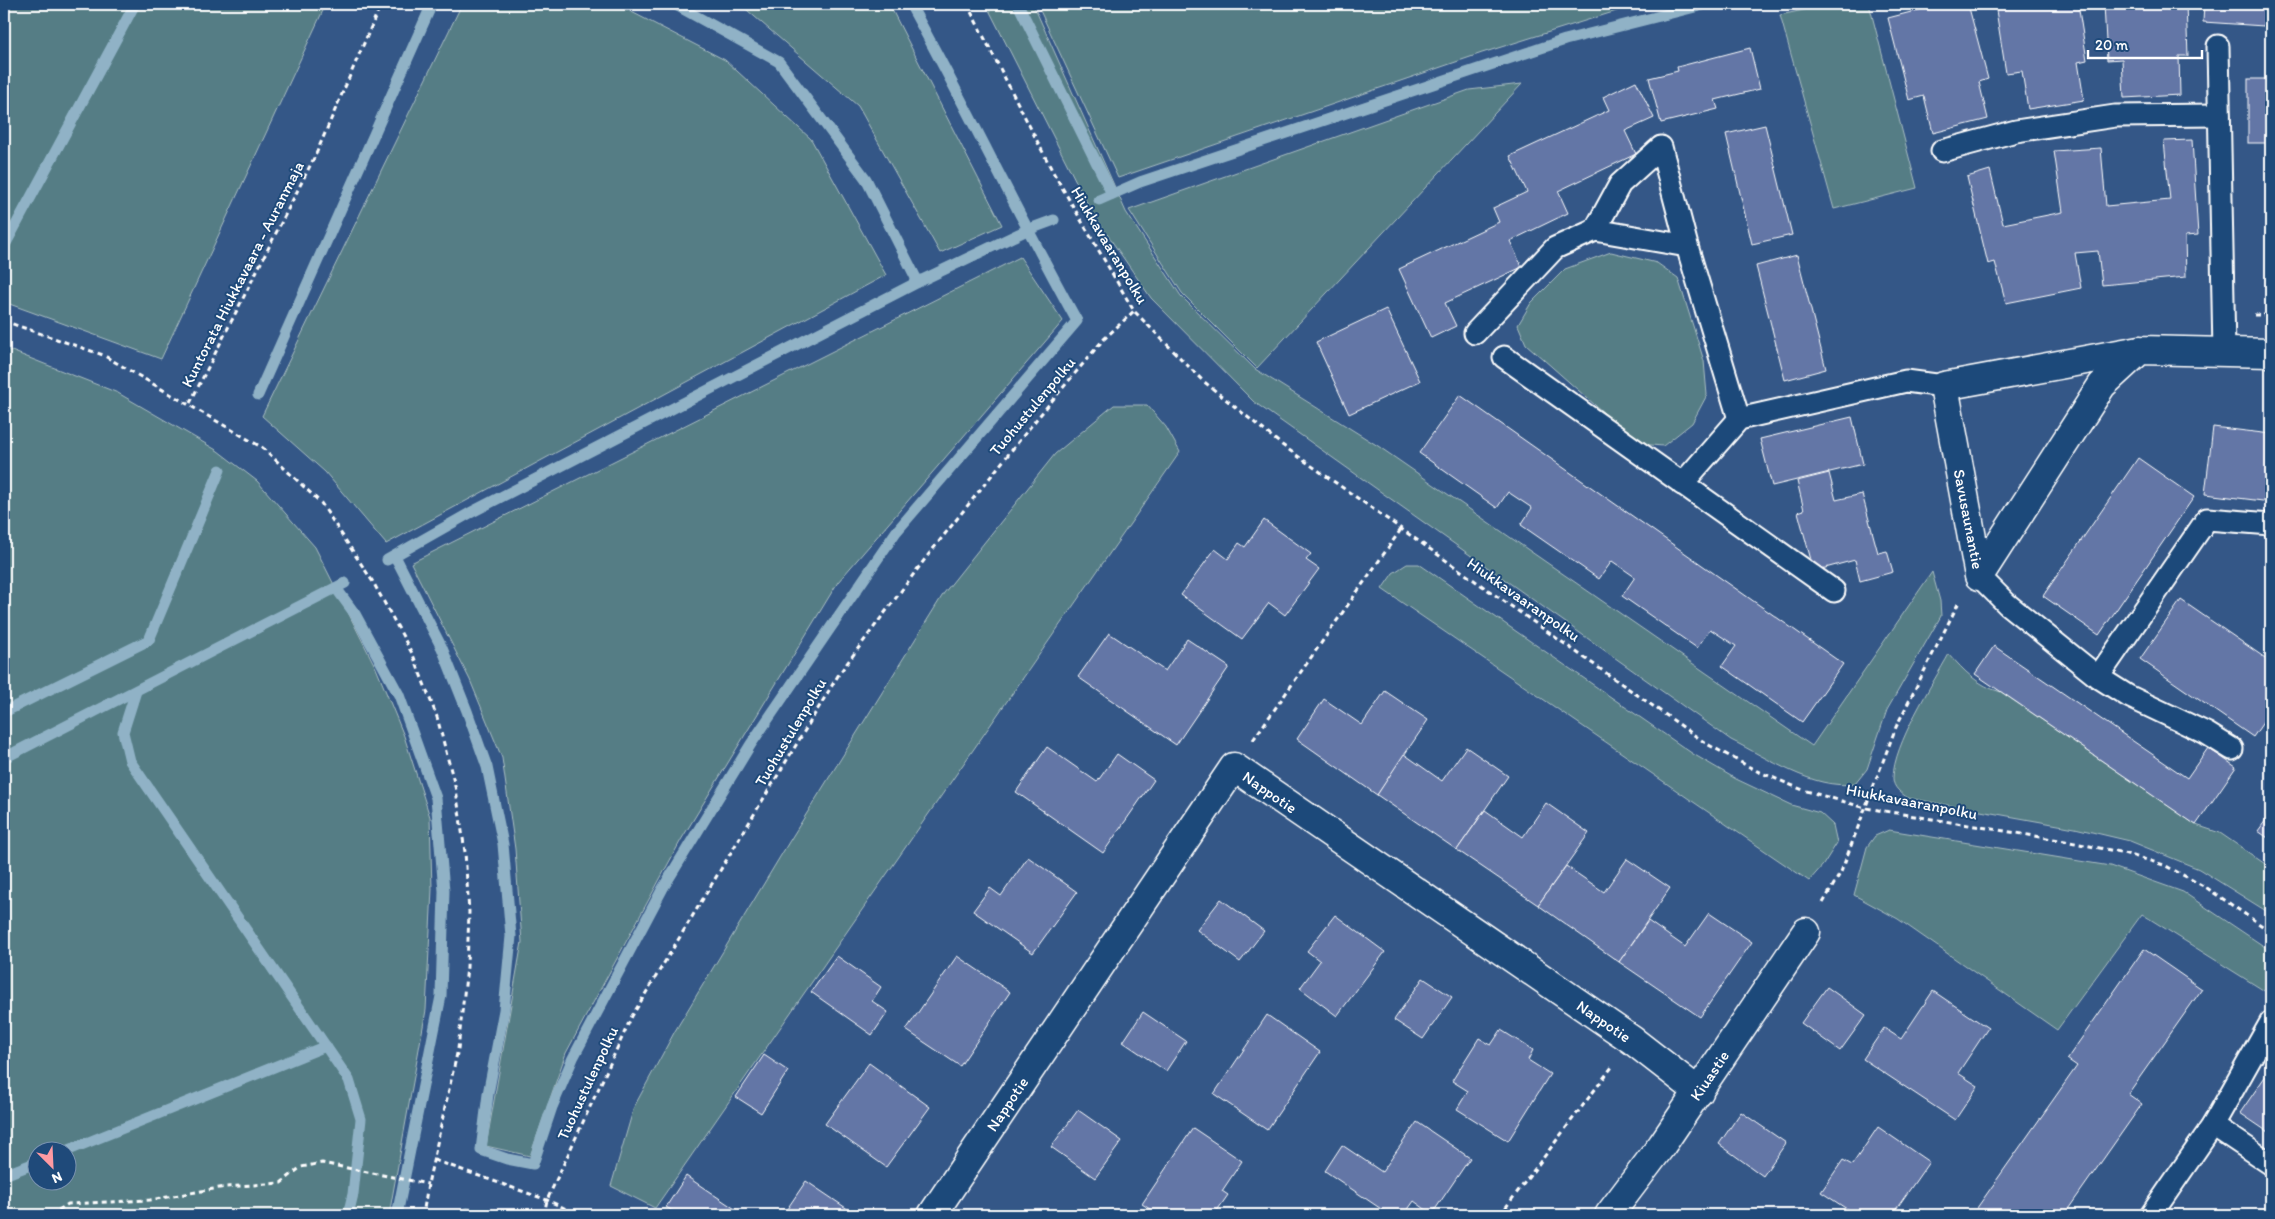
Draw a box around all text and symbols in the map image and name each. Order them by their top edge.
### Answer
scale bar [2088,28,2201,60]
text: 20 m [2095,36,2129,54]
street label: Kuntorata Hiukkavaara - Auranmaja [177,158,308,390]
street label: Hiukkavaaranpolku [1067,183,1152,308]
street label: Tuohustulenpolku [986,353,1079,460]
street label: Savusaunantie [1950,468,1988,571]
street label: Hiukkavaaranpolku [1464,553,1584,646]
street label: Tuohustulenpolku [751,674,830,790]
street label: Nappotie [1239,767,1300,817]
street label: Hiukkavaaranpolku [1845,779,1980,824]
street label: Nappotie [1573,996,1634,1046]
street label: Tuohustulenpolku [553,1023,622,1143]
street label: Kiuastie [1686,1047,1733,1104]
street label: Nappotie [982,1073,1032,1135]
north arrow [28,1142,78,1192]
text: N [49,1168,65,1187]

